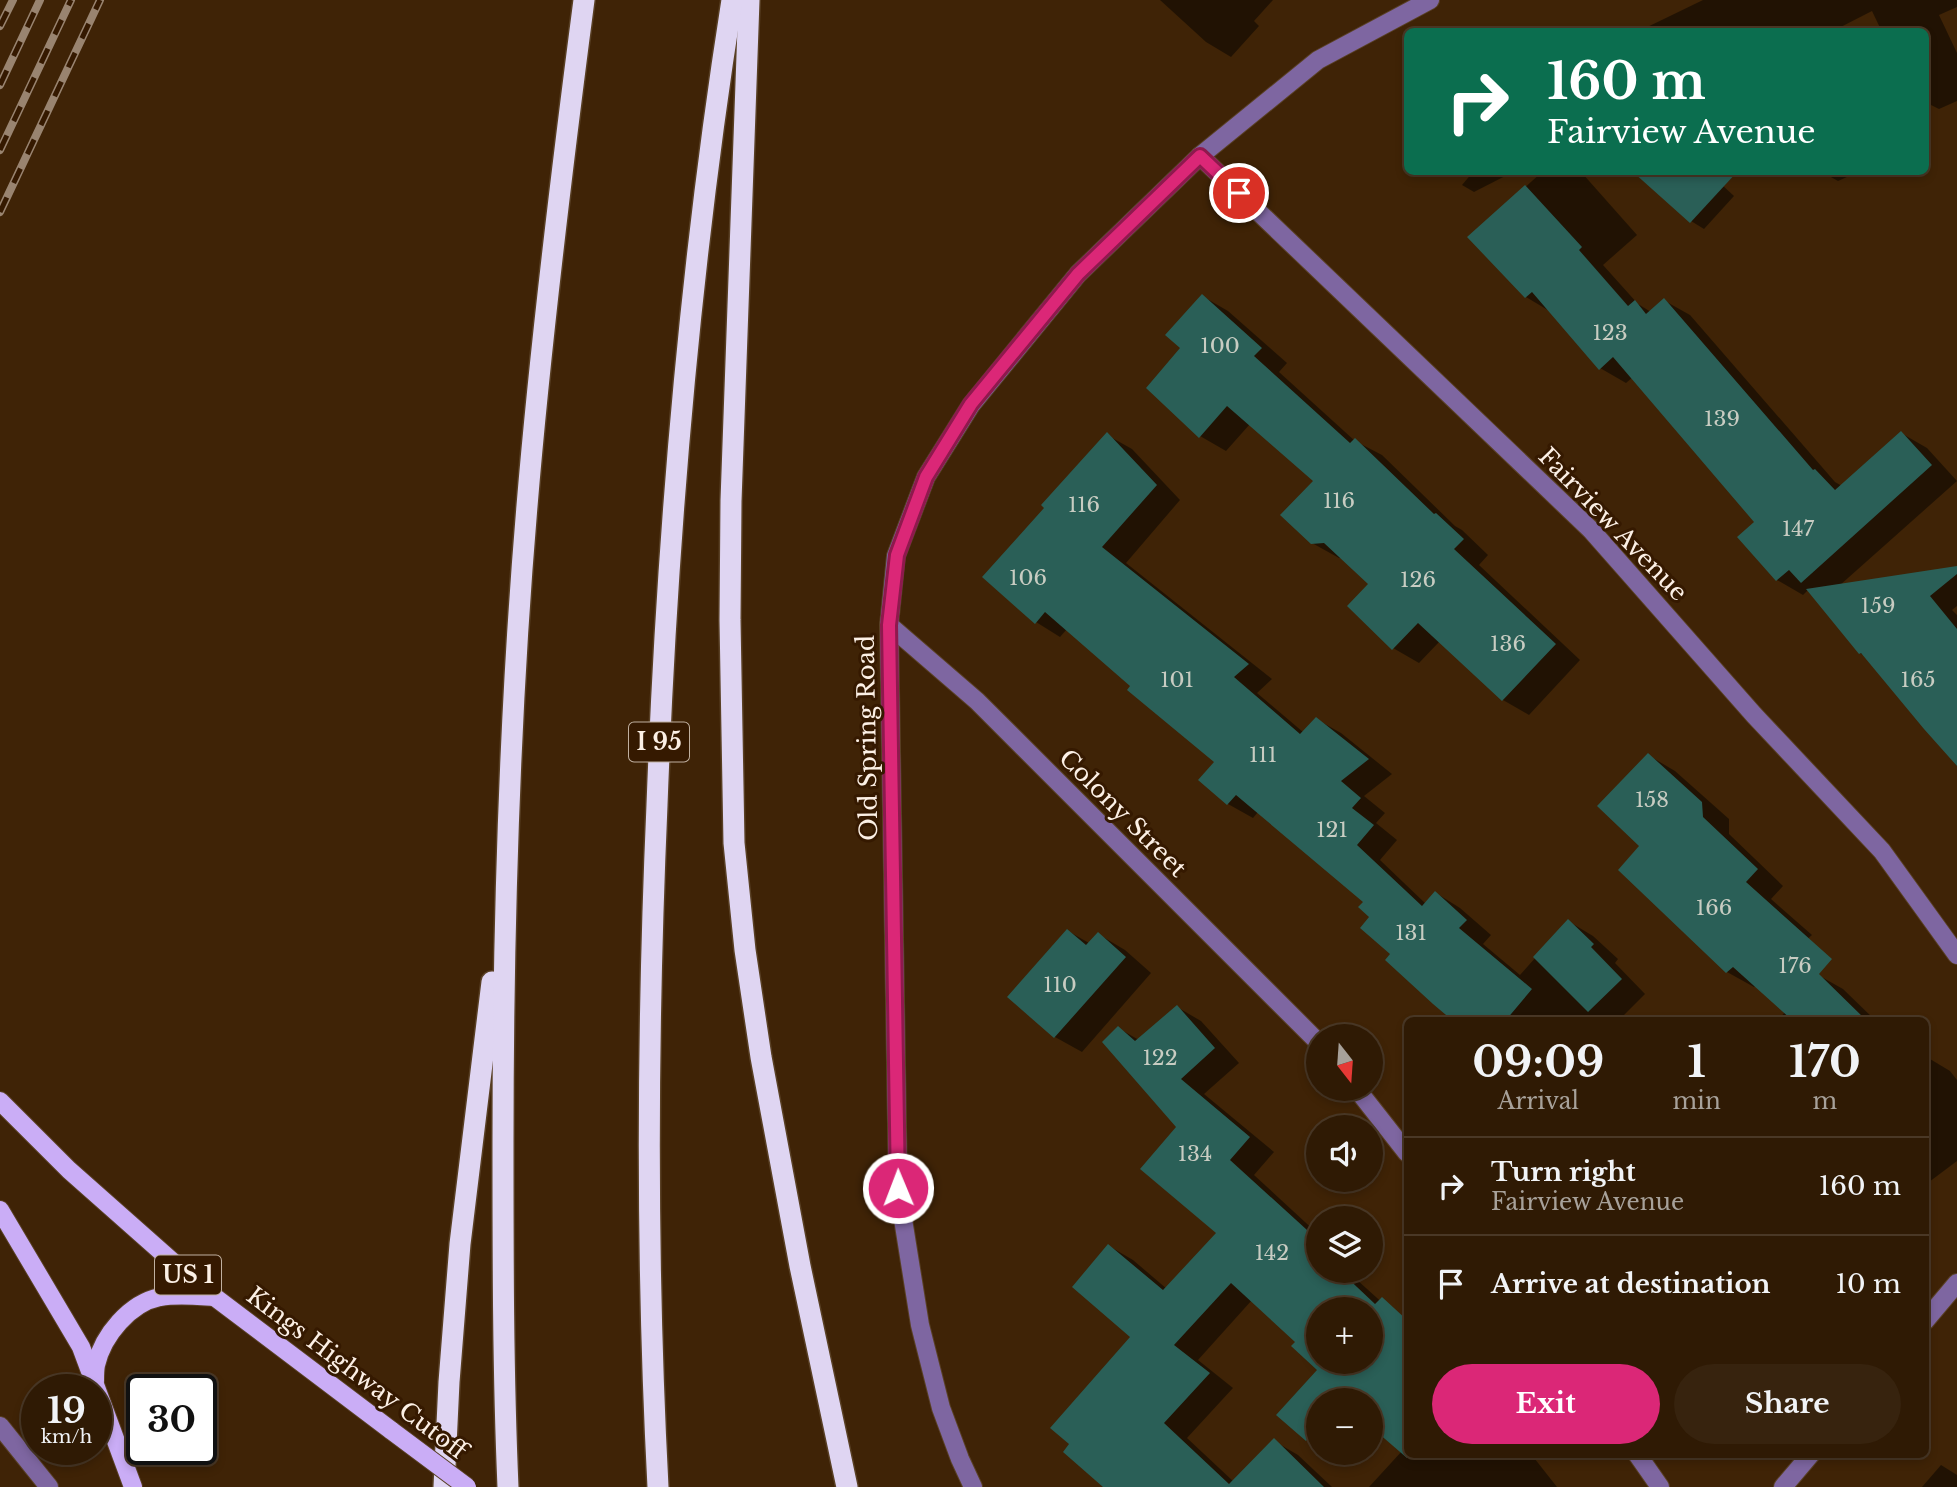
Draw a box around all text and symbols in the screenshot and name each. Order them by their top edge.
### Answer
text: 160 m [1547,51,1706,112]
icon: right [1432,56,1523,147]
text: Fairview Avenue [1547,112,1816,152]
pin [1209,163,1269,223]
icon: arrive [1220,174,1258,212]
house number: 123 [1592,320,1628,346]
house number: 100 [1200,333,1240,359]
house number: 139 [1704,406,1740,432]
street label: Fairview Avenue [1533,441,1693,607]
house number: 116 [1323,488,1355,514]
house number: 116 [1068,492,1100,518]
house number: 147 [1782,516,1815,542]
house number: 106 [1009,565,1047,591]
house number: 126 [1400,567,1436,593]
house number: 159 [1861,593,1895,619]
house number: 136 [1490,631,1526,657]
street label: Old Spring Road [851,635,883,841]
house number: 101 [1160,667,1194,693]
house number: 165 [1901,667,1935,693]
road number: I 95 [629,722,689,762]
house number: 111 [1249,742,1277,768]
street label: Colony Street [1053,743,1193,883]
house number: 158 [1635,787,1669,813]
house number: 121 [1316,817,1348,843]
house number: 166 [1696,895,1732,921]
house number: 131 [1395,920,1427,946]
house number: 176 [1778,953,1812,979]
house number: 110 [1043,972,1077,998]
north arrow [1306,1024,1382,1101]
map controls [1306,1024,1383,1465]
text: 09:09 [1472,1036,1604,1088]
text: 1 [1687,1036,1706,1088]
text: 170 [1789,1036,1861,1088]
house number: 122 [1142,1045,1178,1071]
text: Arrival [1497,1087,1579,1115]
text: min [1672,1087,1721,1115]
text: m [1813,1087,1837,1115]
button: sound [1306,1115,1383,1192]
house number: 134 [1178,1141,1212,1167]
position arrow [861,1151,935,1225]
text: Turn right [1491,1156,1636,1188]
icon: right [1432,1167,1470,1205]
text: 160 m [1819,1170,1901,1202]
text: Fairview Avenue [1491,1188,1684,1216]
button: layers [1306,1206,1383,1283]
house number: 142 [1255,1240,1289,1266]
road number: US 1 [155,1256,221,1294]
icon: arrive [1432,1265,1470,1303]
text: Arrive at destination [1491,1268,1771,1300]
text: 10 m [1835,1268,1901,1300]
street label: Kings Highway Cutoff [241,1281,475,1467]
button: + [1306,1297,1383,1374]
button: Exit [1432,1364,1660,1444]
button: Share [1674,1364,1901,1444]
speed limit sign: 30 [126,1374,217,1465]
button: − [1306,1388,1383,1465]
text: 19 [47,1389,86,1432]
text: km/h [41,1426,92,1448]

